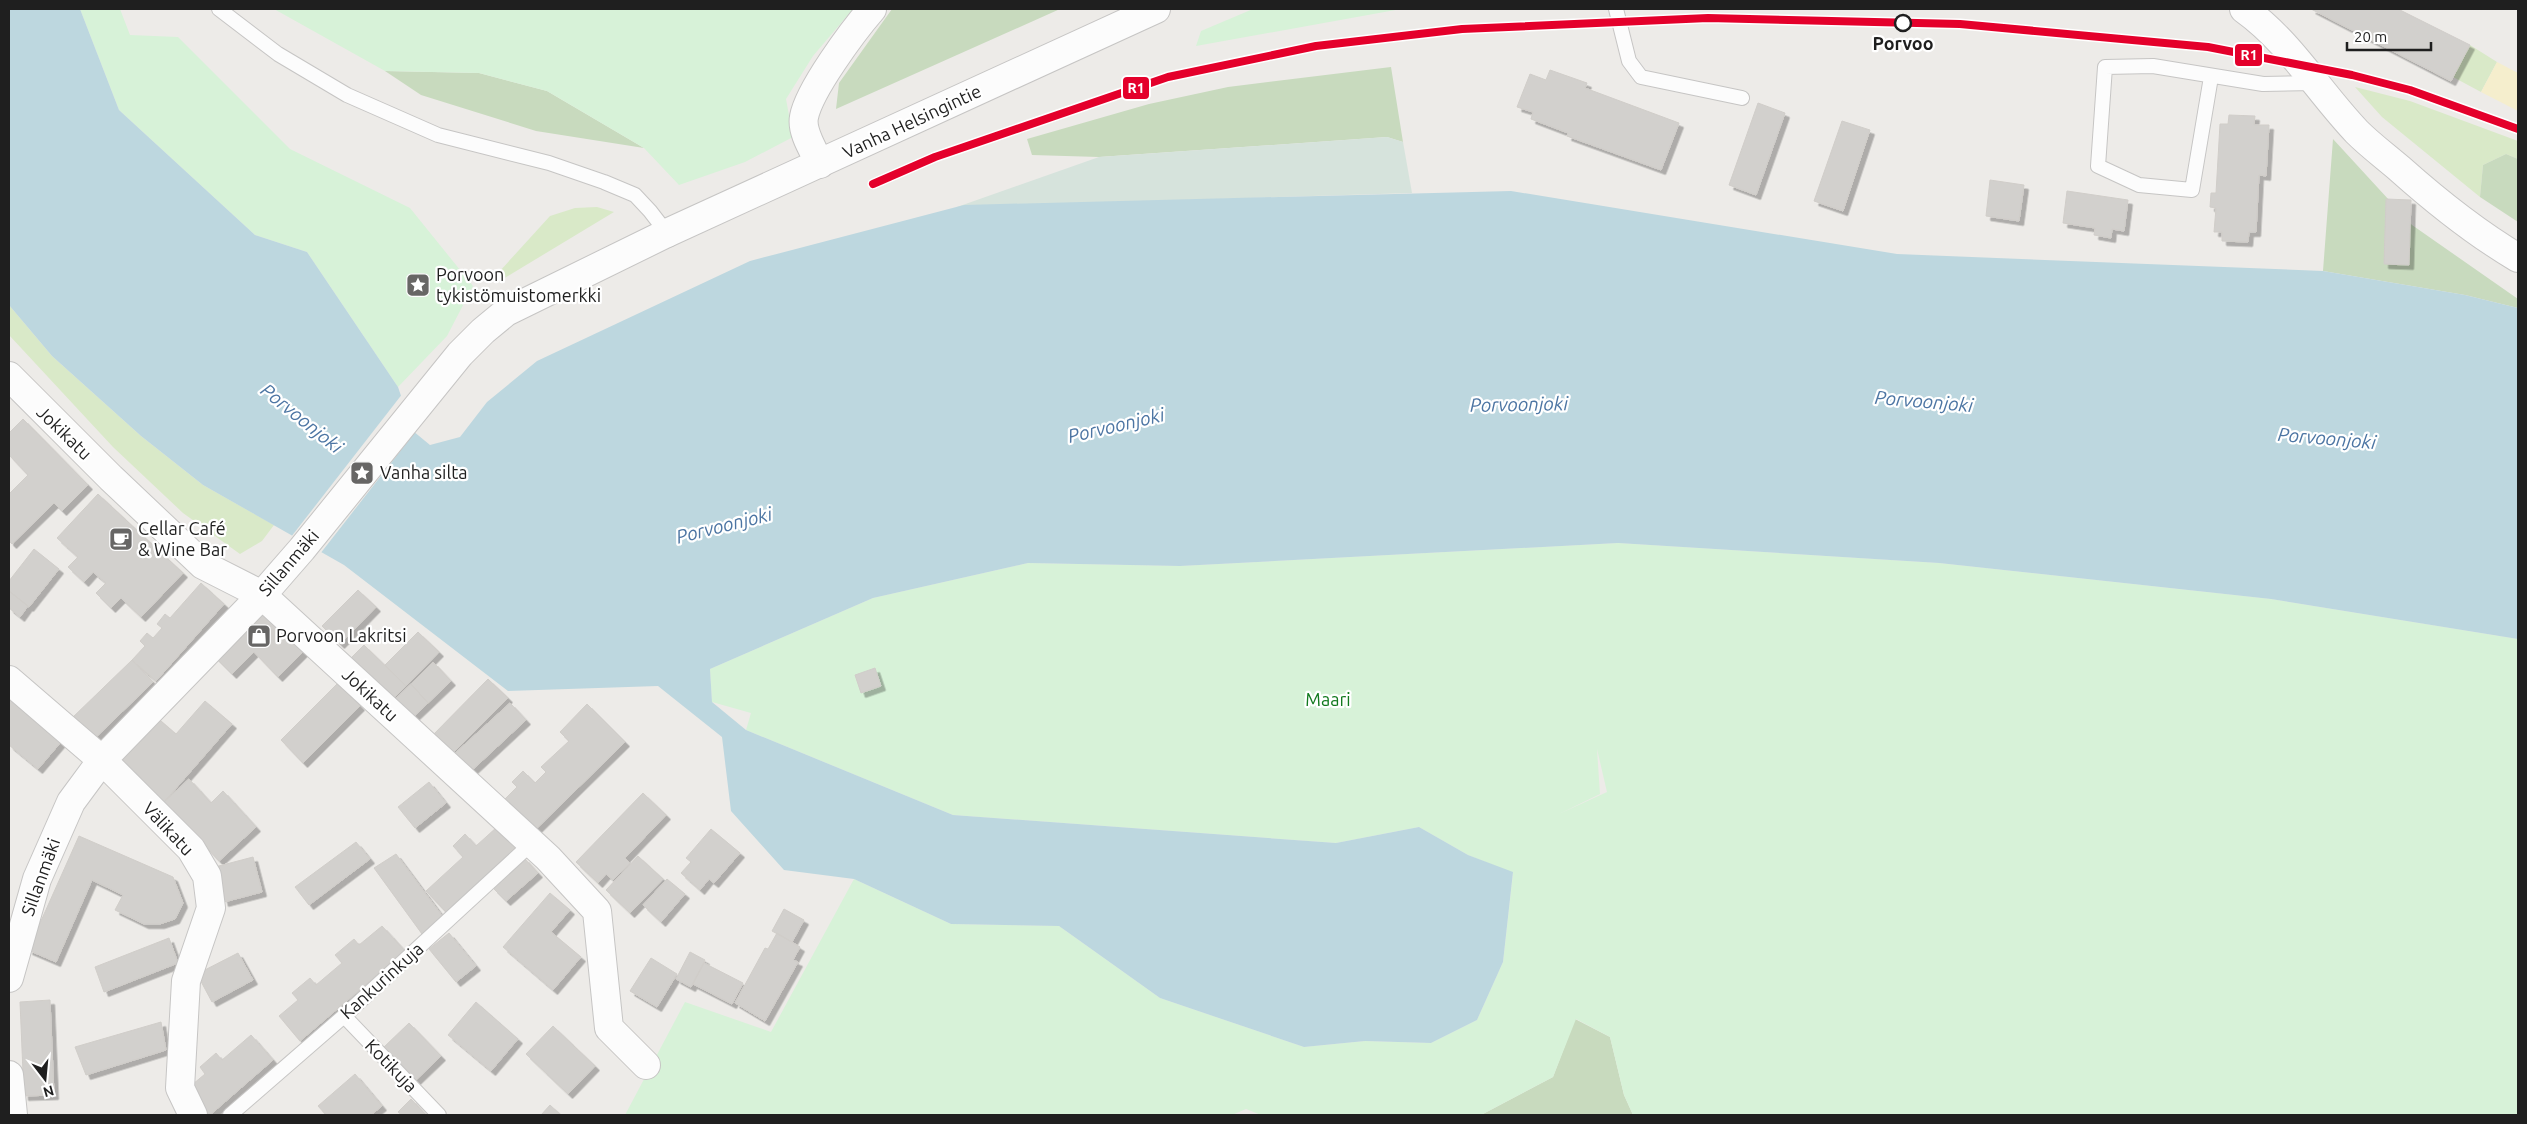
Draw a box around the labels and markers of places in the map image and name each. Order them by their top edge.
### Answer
marker: Porvoo [1894,14,1912,32]
place label: Porvoo [1873,33,1934,53]
place label: Porvoon tykistömuistomerkki [436,264,601,305]
place icon: Porvoon tykistömuistomerkki [405,272,431,298]
place icon: Vanha silta [349,460,375,486]
place label: Vanha silta [380,462,468,482]
place label: Cellar Café & Wine Bar [138,518,227,559]
cafe icon: Cellar Café & Wine Bar [108,526,134,552]
shop icon: Porvoon Lakritsi [246,623,272,649]
place label: Porvoon Lakritsi [276,625,407,645]

